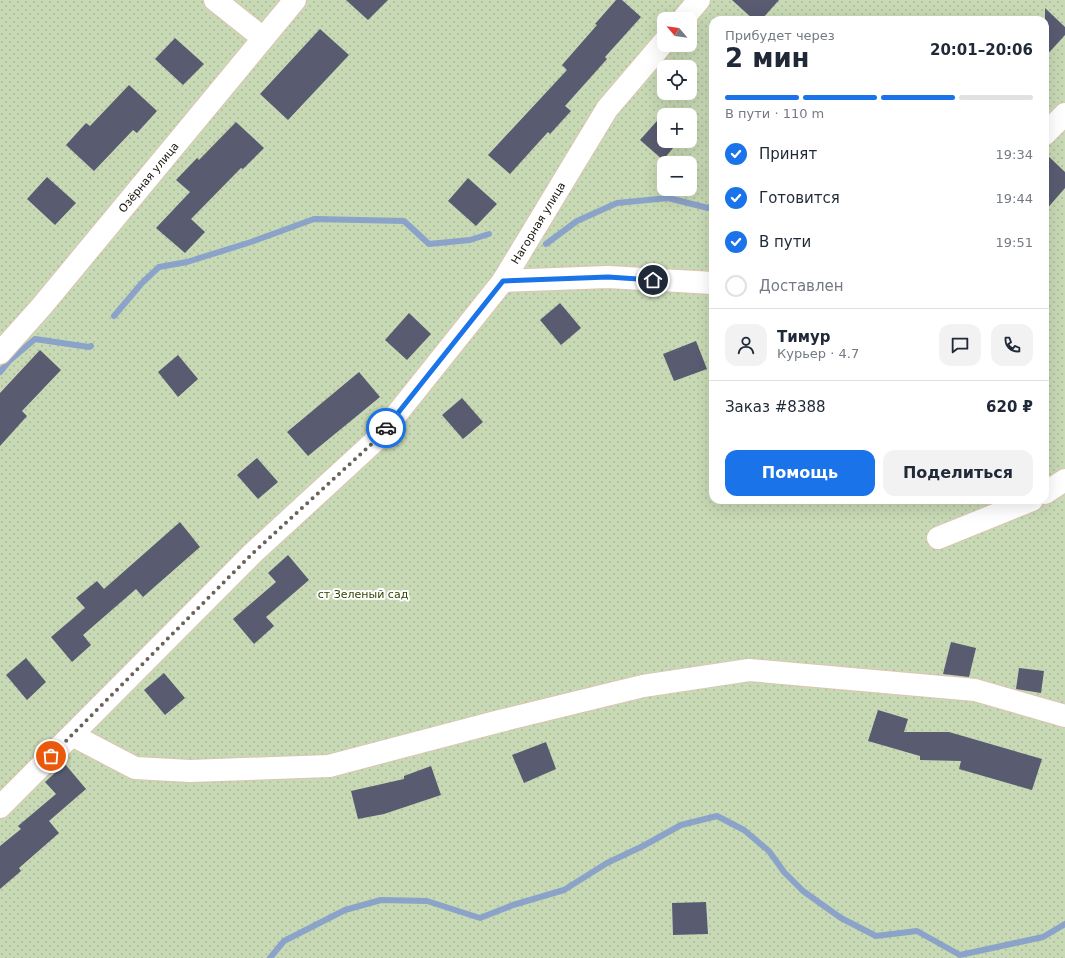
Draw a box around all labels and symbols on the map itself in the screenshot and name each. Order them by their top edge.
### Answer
north arrow [657,12,697,52]
street label: Озёрная улица [116,140,182,215]
street label: Нагорная улица [509,180,568,266]
pin [636,263,670,297]
courier [366,408,406,448]
park label: ст Зеленый сад [318,588,409,601]
pin [34,739,68,773]

